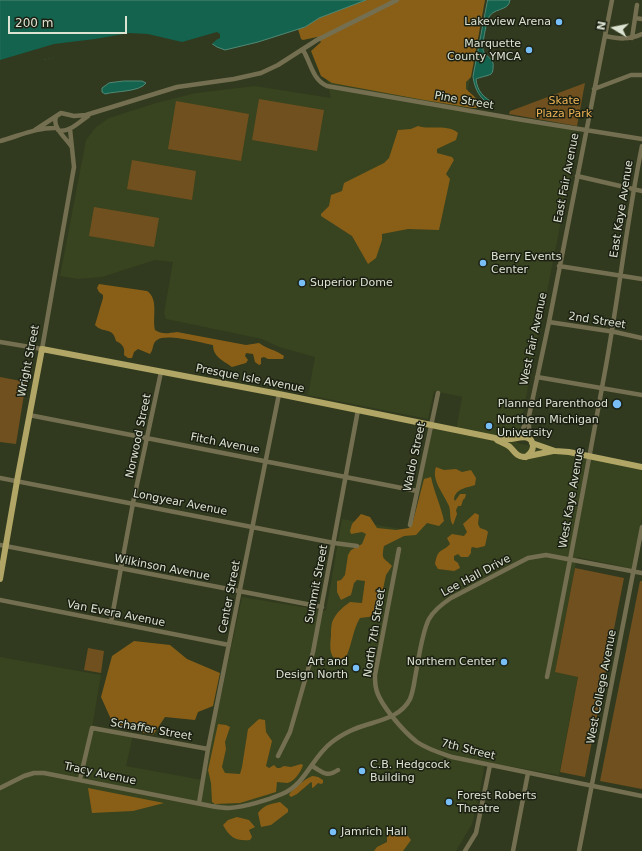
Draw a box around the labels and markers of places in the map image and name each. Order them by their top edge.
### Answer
place label: Lakeview Arena [464,15,551,29]
marker: Lakeview Arena [554,17,564,27]
place label: Marquette County YMCA [447,37,521,63]
marker: Marquette County YMCA [524,45,534,55]
place label: Berry Events Center [491,250,561,276]
marker: Berry Events Center [478,258,488,268]
place label: Superior Dome [310,276,393,290]
marker: Superior Dome [297,278,307,288]
place label: Planned Parenthood [498,397,608,411]
marker: Planned Parenthood [611,398,623,410]
place label: Northern Michigan University [497,413,599,439]
marker: Northern Michigan University [484,421,494,431]
place label: Art and Design North [276,655,348,681]
place label: Northern Center [407,655,496,669]
marker: Northern Center [499,657,509,667]
marker: Art and Design North [351,663,361,673]
place label: C.B. Hedgcock Building [370,758,450,784]
marker: C.B. Hedgcock Building [357,766,367,776]
place label: Forest Roberts Theatre [457,789,536,815]
marker: Forest Roberts Theatre [444,797,454,807]
place label: Jamrich Hall [341,825,407,839]
marker: Jamrich Hall [328,827,338,837]

